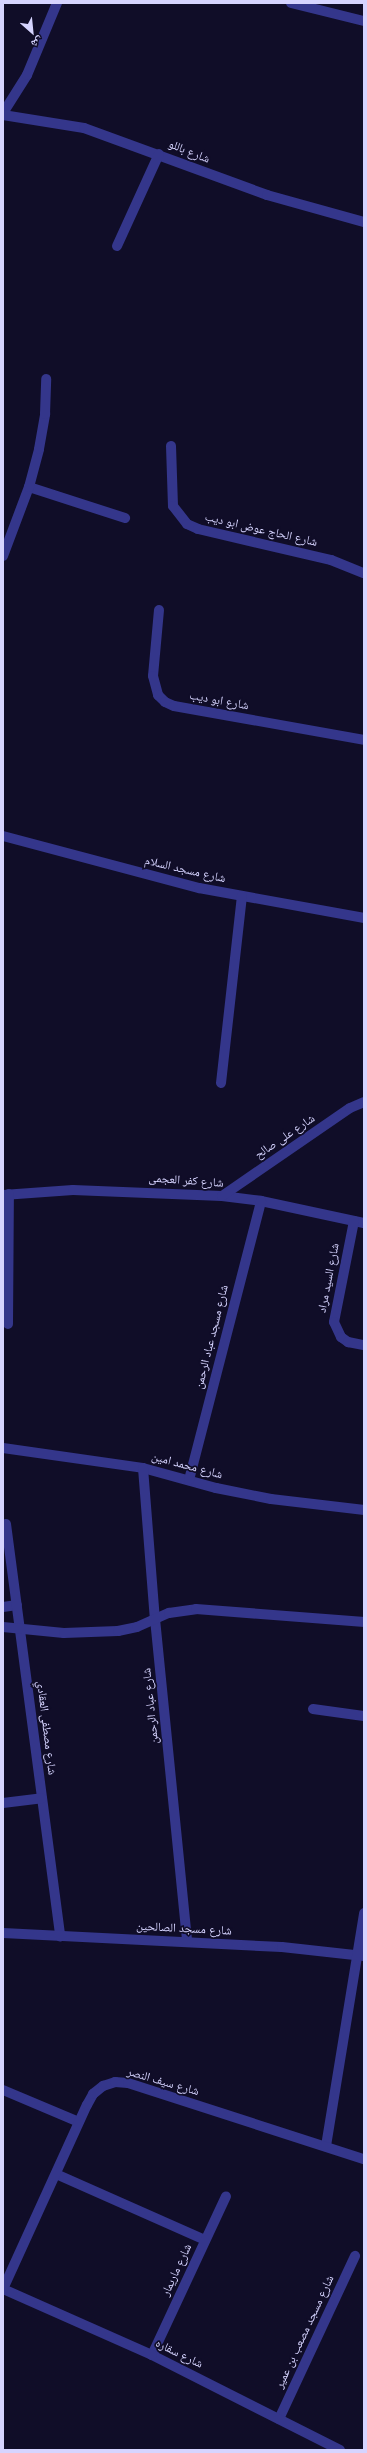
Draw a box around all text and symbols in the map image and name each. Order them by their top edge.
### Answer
north arrow [12,12,52,52]
text: ش [29,34,46,52]
street label: شارع باللو [166,137,212,167]
street label: شارع الحاج عوض ابو ديب [203,510,319,550]
street label: شارع ابو ديب [188,689,250,713]
street label: شارع مسجد السلام [143,854,227,886]
street label: شارع على صالح [252,1112,318,1162]
street label: شارع كفر العجمى [148,1171,224,1191]
street label: شارع السيد مراد [315,1242,343,1314]
street label: شارع مسجد عباد الرحمن [192,1283,232,1391]
street label: شارع محمد امين [150,1450,224,1482]
street label: شارع عباد الرحمن [140,1667,162,1745]
street label: شارع مصطفى العقادي [33,1680,59,1776]
street label: شارع مسجد الصالحين [136,1919,232,1939]
street label: شارع سيف النصر [125,2065,201,2099]
street label: شارع ماريمار [159,2242,195,2298]
street label: شارع مسجد مصعب بن عمير [273,2273,337,2391]
street label: شارع سقاره [153,2336,205,2372]

